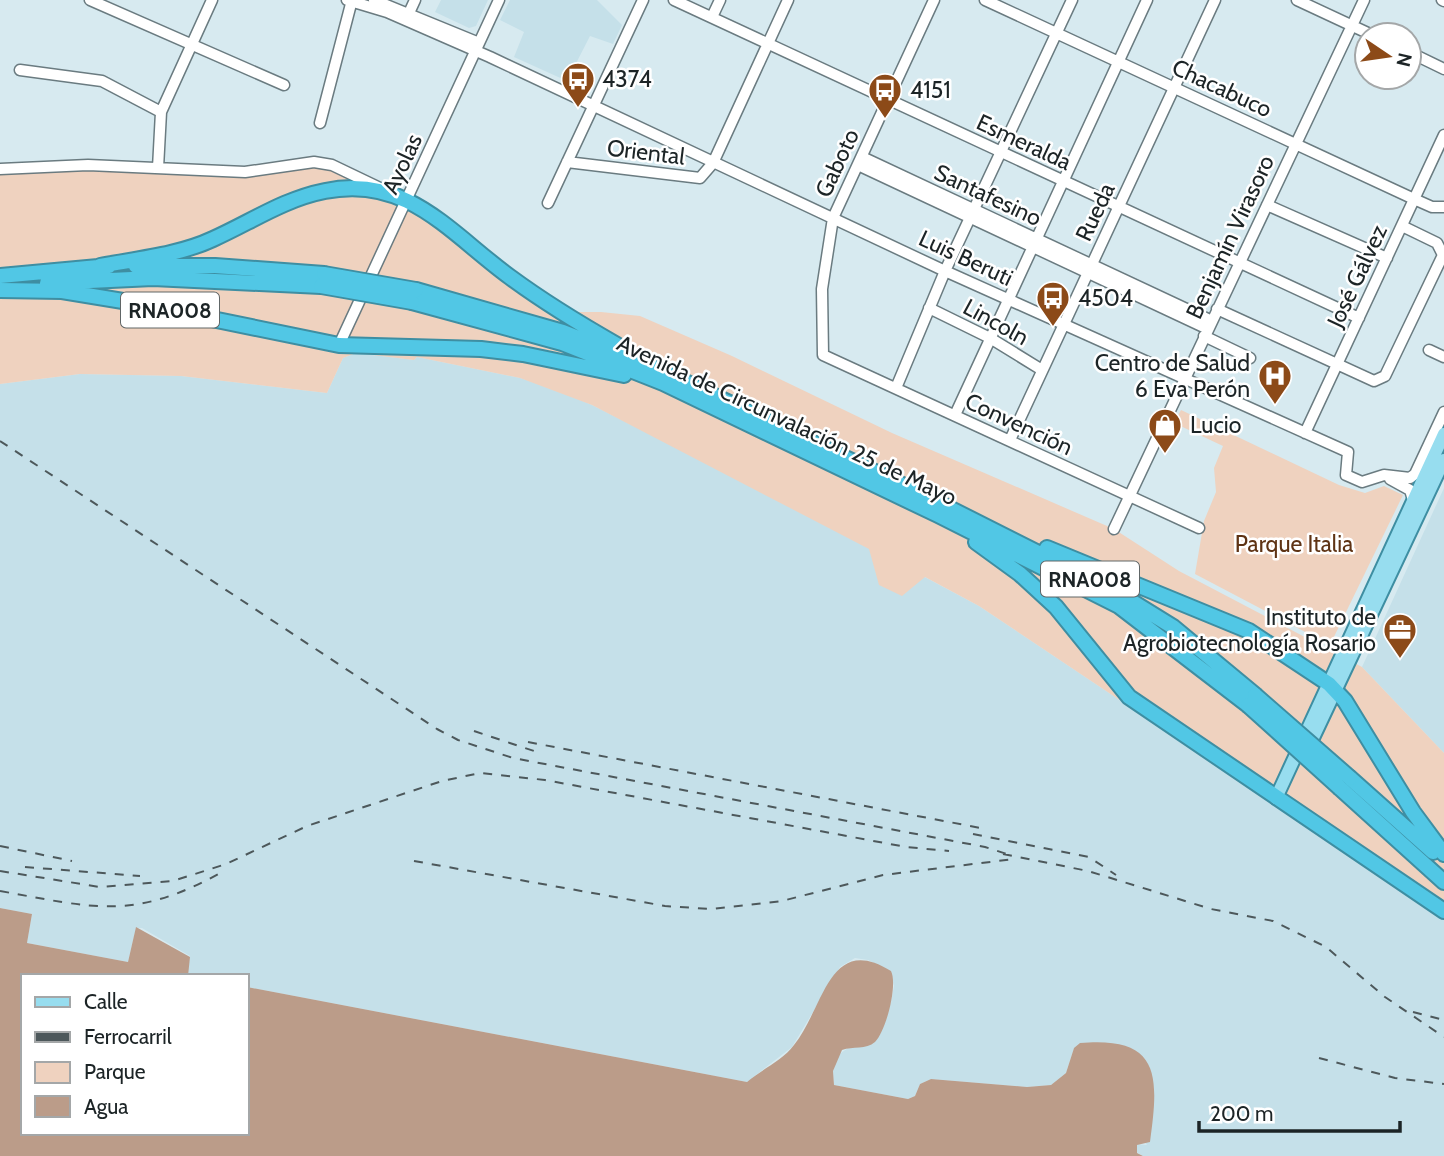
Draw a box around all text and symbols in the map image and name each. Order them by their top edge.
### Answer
north arrow [1353,21,1423,91]
text: N [1391,51,1417,69]
street label: Chacabuco [1168,53,1276,123]
bus stop icon: 4374 [559,60,597,109]
place label: 4374 [602,65,652,93]
bus stop icon: 4151 [866,71,904,120]
place label: 4151 [910,76,951,104]
street label: Esmeralda [972,108,1076,176]
street label: Gaboto [809,124,865,202]
street label: Ayolas [376,129,428,199]
street label: Oriental [605,133,687,171]
street label: Benjamín Virasoro [1180,151,1280,323]
street label: Santafesino [930,158,1046,232]
street label: Rueda [1069,178,1121,246]
street label: José Gálvez [1321,220,1393,333]
street label: Luis Beruti [915,224,1017,292]
bus stop icon: 4504 [1034,279,1072,328]
place label: 4504 [1078,284,1133,312]
road number: RNA008 [121,292,219,328]
street label: Lincoln [958,293,1034,351]
street label: Avenida de Circunvalación 25 de Mayo [613,329,961,511]
place label: Centro de Salud 6 Eva Perón [1095,349,1250,403]
hospital icon: Centro de Salud 6 Eva Perón [1256,357,1294,406]
street label: Convención [961,387,1077,461]
shop icon: Lucio [1146,406,1184,455]
place label: Lucio [1190,411,1241,439]
park label: Parque Italia [1235,530,1353,558]
road number: RNA008 [1041,562,1139,596]
place label: Instituto de Agrobiotecnología Rosario [1123,603,1376,657]
office icon: Instituto de Agrobiotecnología Rosario [1381,611,1419,660]
legend [21,974,248,1135]
text: Calle [84,989,128,1014]
text: Ferrocarril [84,1024,172,1049]
text: Parque [84,1059,146,1084]
scale bar [1199,1090,1400,1134]
text: Agua [84,1094,128,1119]
text: 200 m [1210,1101,1273,1126]

